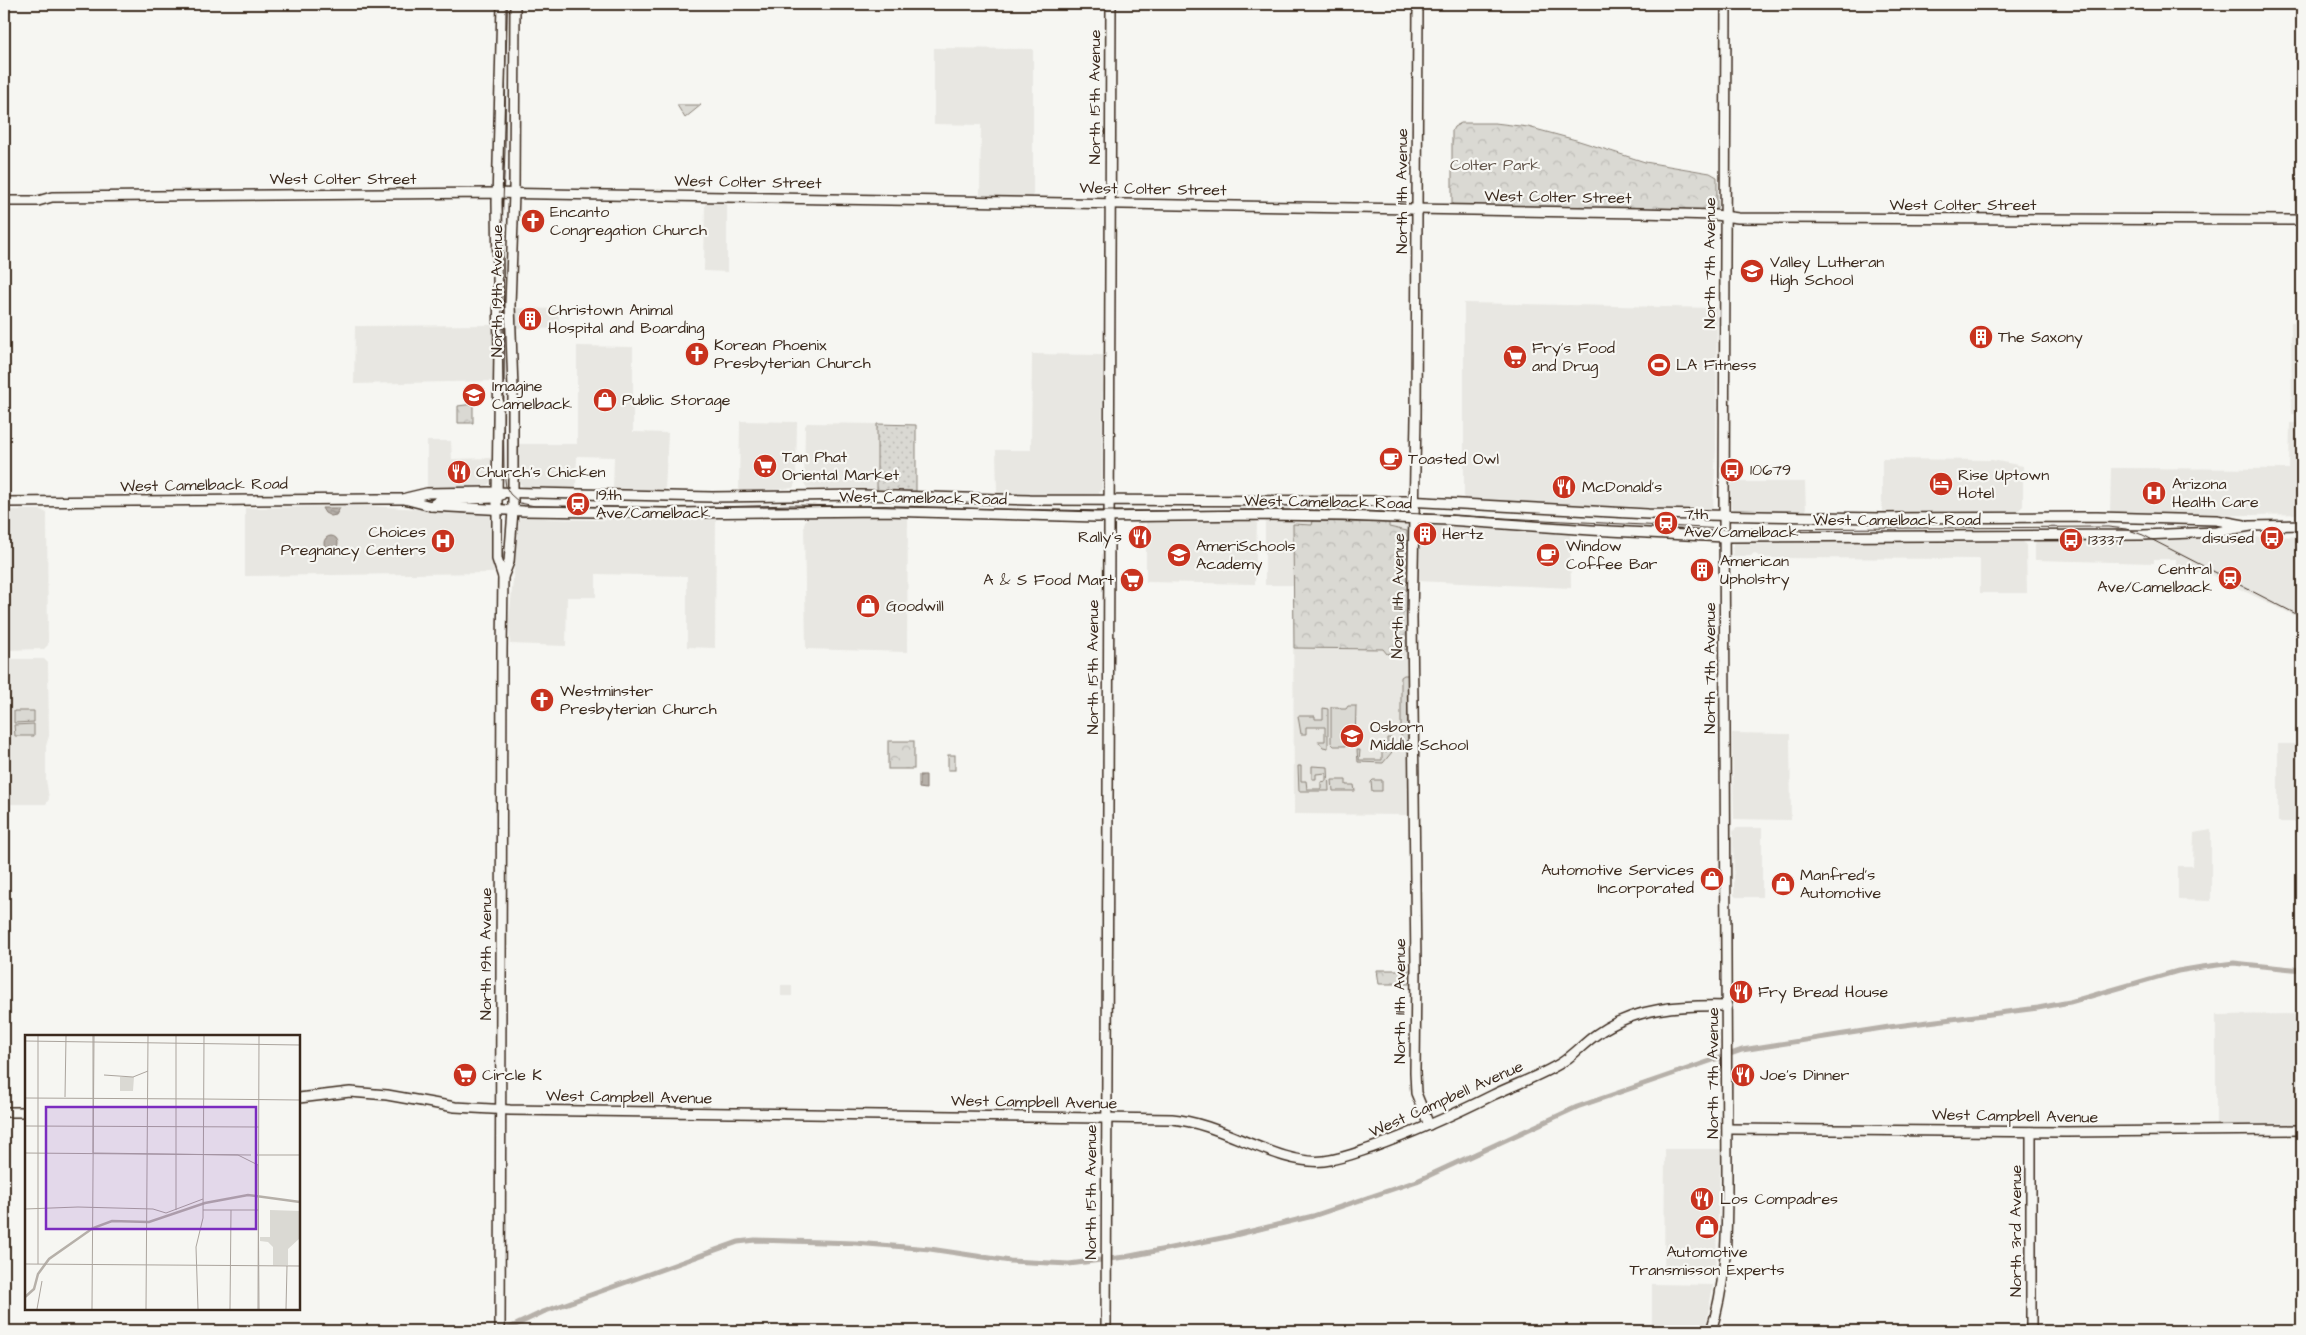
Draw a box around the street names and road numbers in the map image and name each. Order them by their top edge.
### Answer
street label: North 15th Avenue [1084,29,1106,164]
street label: North 11th Avenue [1391,128,1413,254]
street label: West Colter Street [269,168,417,190]
street label: West Colter Street [674,170,822,194]
street label: West Colter Street [1079,177,1227,201]
street label: West Colter Street [1484,185,1632,209]
street label: West Colter Street [1889,194,2037,216]
street label: North 7th Avenue [1699,197,1721,329]
street label: North 19th Avenue [486,224,508,357]
street label: West Camelback Road [120,473,288,497]
street label: West Camelback Road [839,486,1007,510]
street label: West Camelback Road [1244,490,1412,514]
street label: West Camelback Road [1813,509,1981,531]
street label: North 11th Avenue [1386,533,1410,659]
street label: North 15th Avenue [1082,599,1104,734]
street label: North 7th Avenue [1699,602,1721,734]
street label: North 19th Avenue [475,887,497,1020]
street label: North 11th Avenue [1389,938,1411,1064]
street label: North 7th Avenue [1702,1007,1724,1139]
street label: West Campbell Avenue [1365,1055,1527,1143]
street label: West Campbell Avenue [546,1085,713,1109]
street label: West Campbell Avenue [951,1090,1118,1114]
street label: West Campbell Avenue [1932,1104,2099,1128]
street label: North 15th Avenue [1080,1124,1102,1259]
street label: North 3rd Avenue [2005,1165,2027,1297]

